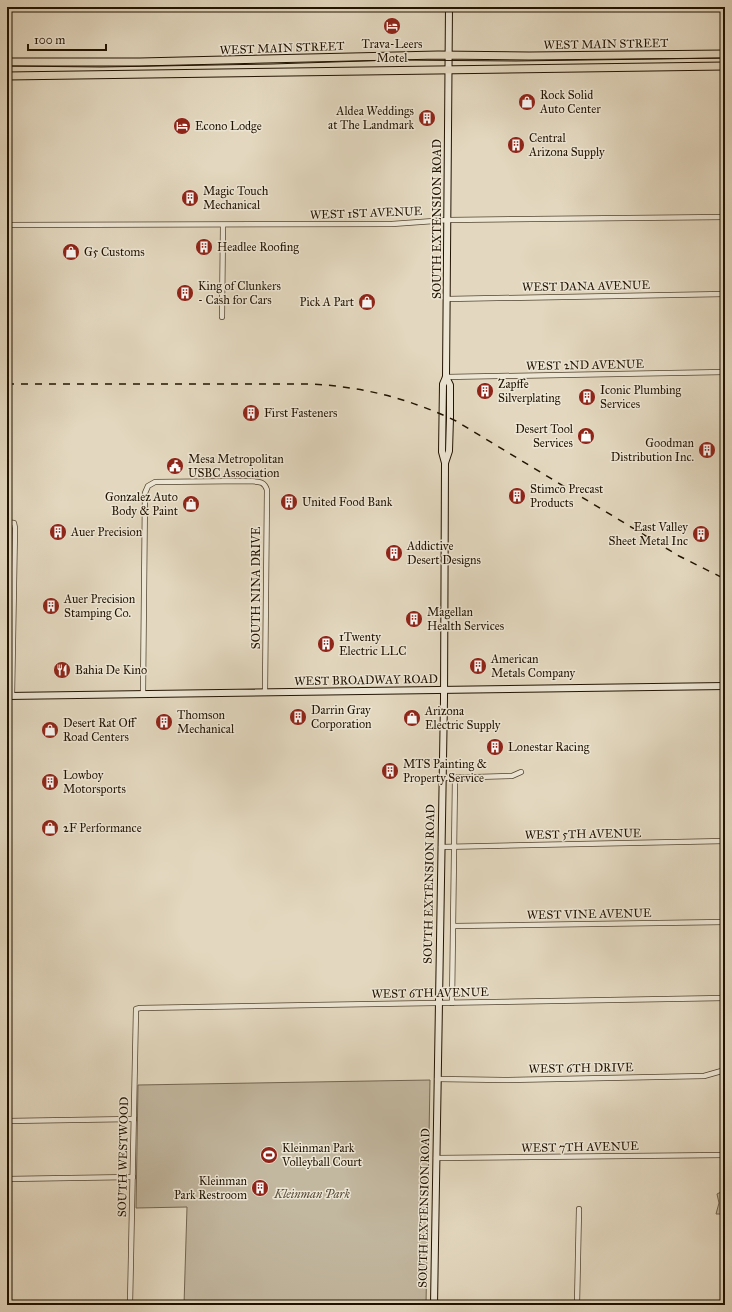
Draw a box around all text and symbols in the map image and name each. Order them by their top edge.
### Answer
hotel icon: Trava-Leers Motel [382,16,402,36]
scale bar [28,26,106,52]
text: 100 m [34,33,65,47]
street label: WEST MAIN STREET [543,36,669,52]
place label: Trava-Leers Motel [362,37,422,65]
street label: WEST MAIN STREET [219,39,345,57]
place label: Rock Solid Auto Center [539,88,601,116]
shop icon: Rock Solid Auto Center [517,92,537,112]
place label: Aldea Weddings at The Landmark [328,104,414,132]
building icon: Aldea Weddings at The Landmark [417,108,437,128]
hotel icon: Econo Lodge [172,116,192,136]
place label: Econo Lodge [195,119,262,134]
place label: Central Arizona Supply [528,131,605,159]
building icon: Central Arizona Supply [506,135,526,155]
street label: SOUTH EXTENSION ROAD [430,139,444,299]
place label: Magic Touch Mechanical [203,184,269,212]
building icon: Magic Touch Mechanical [180,188,200,208]
street label: WEST 1ST AVENUE [310,204,423,222]
building icon: Headlee Roofing [194,237,214,257]
place label: Headlee Roofing [217,240,299,255]
shop icon: G5 Customs [61,242,81,262]
place label: G5 Customs [84,245,145,259]
street label: WEST DANA AVENUE [522,278,651,294]
place label: King of Clunkers - Cash for Cars [198,279,281,307]
building icon: King of Clunkers - Cash for Cars [175,283,195,303]
shop icon: Pick A Part [357,292,377,312]
place label: Pick A Part [300,295,355,309]
street label: WEST 2ND AVENUE [526,357,645,373]
place label: Zapffe Silverplating [498,377,561,406]
building icon: Zapffe Silverplating [475,381,495,401]
place label: Iconic Plumbing Services [600,383,682,411]
building icon: Iconic Plumbing Services [577,387,597,407]
building icon: First Fasteners [241,403,261,423]
place label: First Fasteners [264,406,337,420]
place label: Desert Tool Services [515,422,574,450]
shop icon: Desert Tool Services [576,426,596,446]
place label: Goodman Distribution Inc. [611,436,694,464]
building icon: Goodman Distribution Inc. [697,440,717,460]
place label: Mesa Metropolitan USBC Association [188,452,284,480]
public building icon: Mesa Metropolitan USBC Association [165,456,185,476]
place label: Stimco Precast Products [530,482,604,510]
building icon: Stimco Precast Products [507,486,527,506]
place label: Gonzalez Auto Body & Paint [105,490,179,518]
building icon: United Food Bank [279,492,299,512]
shop icon: Gonzalez Auto Body & Paint [181,494,201,514]
place label: United Food Bank [302,495,393,509]
place label: East Valley Sheet Metal Inc [609,520,688,548]
building icon: Auer Precision [48,522,68,542]
building icon: East Valley Sheet Metal Inc [691,524,711,544]
place label: Auer Precision [70,525,143,539]
street label: SOUTH NINA DRIVE [249,526,263,649]
place label: Addictive Desert Designs [406,539,481,568]
building icon: Addictive Desert Designs [384,543,404,563]
place label: Auer Precision Stamping Co. [63,592,136,621]
building icon: Auer Precision Stamping Co. [41,596,61,616]
place label: Magellan Health Services [427,605,504,633]
building icon: Magellan Health Services [404,609,424,629]
place label: 1Twenty Electric LLC [339,630,406,658]
building icon: 1Twenty Electric LLC [316,634,336,654]
place label: American Metals Company [490,652,575,680]
building icon: American Metals Company [468,656,488,676]
restaurant icon: Bahia De Kino [52,660,72,680]
place label: Bahia De Kino [75,663,147,677]
street label: WEST BROADWAY ROAD [294,672,438,688]
place label: Darrin Gray Corporation [311,703,372,731]
place label: Arizona Electric Supply [424,704,501,732]
building icon: Darrin Gray Corporation [288,707,308,727]
place label: Thomson Mechanical [177,708,235,736]
shop icon: Arizona Electric Supply [402,708,422,728]
building icon: Thomson Mechanical [154,712,174,732]
place label: Desert Rat Off Road Centers [63,716,137,744]
shop icon: Desert Rat Off Road Centers [40,720,60,740]
building icon: Lonestar Racing [485,737,505,757]
place label: Lonestar Racing [508,740,590,755]
place label: MTS Painting & Property Service [403,757,487,785]
building icon: MTS Painting & Property Service [380,761,400,781]
place label: Lowboy Motorsports [63,768,126,796]
building icon: Lowboy Motorsports [40,772,60,792]
street label: SOUTH EXTENSION ROAD [421,804,437,964]
shop icon: 2F Performance [40,818,60,838]
place label: 2F Performance [63,821,142,835]
street label: WEST 5TH AVENUE [524,826,642,842]
street label: WEST VINE AVENUE [526,906,652,922]
street label: WEST 6TH AVENUE [371,985,489,1001]
street label: WEST 6TH DRIVE [528,1060,634,1076]
street label: SOUTH WESTWOOD [115,1097,131,1217]
street label: SOUTH EXTENSION ROAD [416,1128,432,1288]
street label: WEST 7TH AVENUE [521,1139,639,1155]
place label: Kleinman Park Volleyball Court [281,1141,363,1169]
sports icon: Kleinman Park Volleyball Court [259,1145,279,1165]
place label: Kleinman Park Restroom [174,1174,248,1202]
building icon: Kleinman Park Restroom [250,1178,270,1198]
park label: Kleinman Park [273,1187,350,1201]

